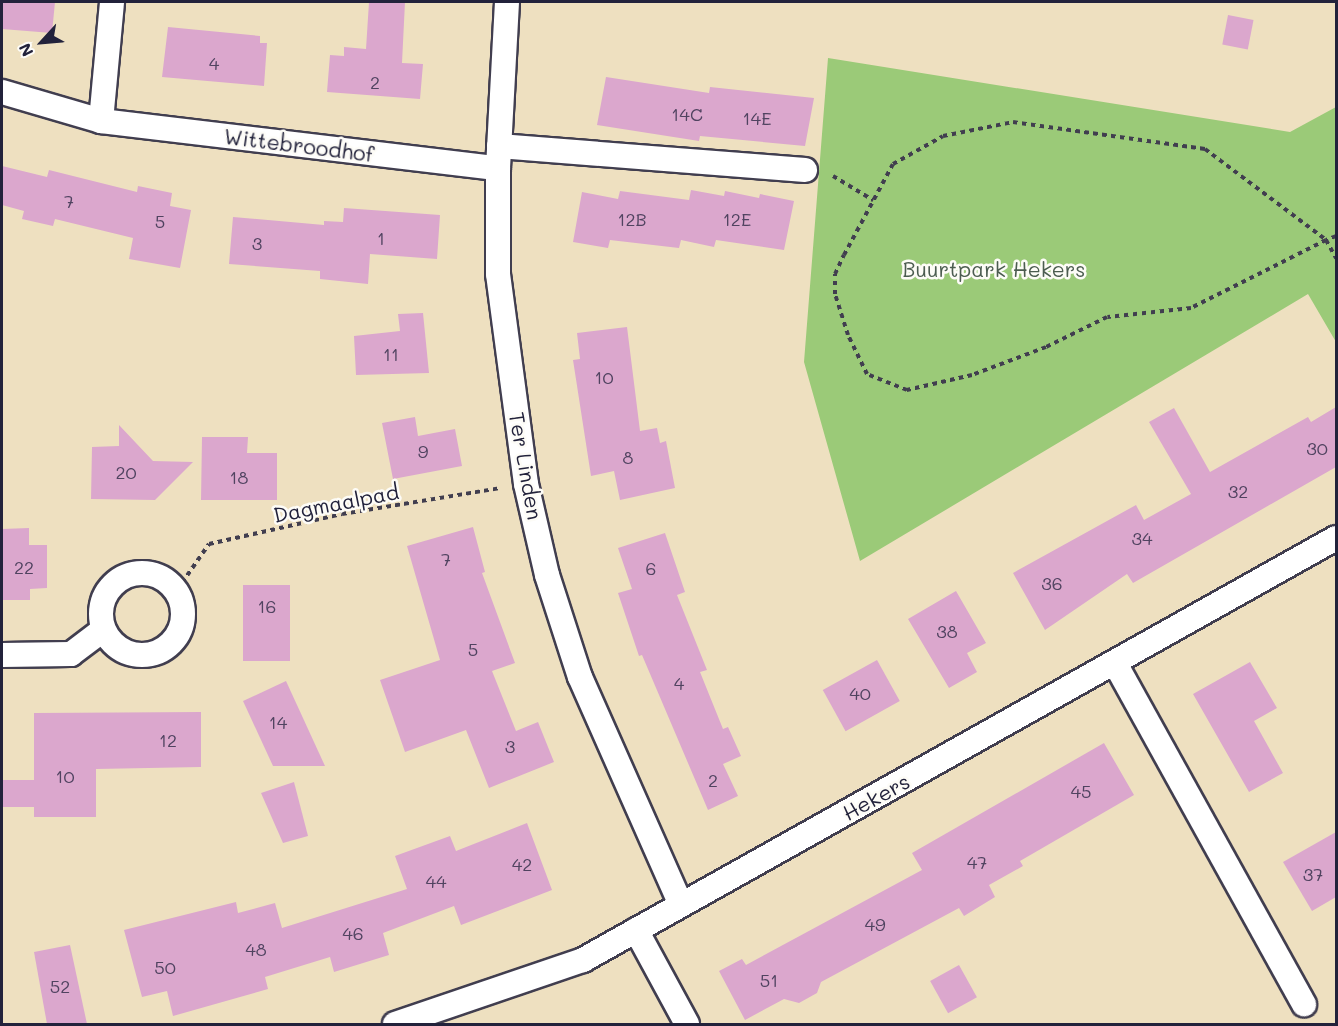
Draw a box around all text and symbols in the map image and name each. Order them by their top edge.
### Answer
north arrow [12,12,72,72]
text: N [13,40,37,60]
house number: 4 [209,52,219,74]
house number: 2 [370,71,380,93]
house number: 14C [671,103,703,125]
house number: 14E [743,107,771,129]
street label: Wittebroodhof [223,123,375,167]
house number: 7 [64,190,74,212]
house number: 12B [617,208,647,230]
house number: 12E [723,208,751,230]
house number: 5 [155,210,165,232]
house number: 1 [377,227,385,249]
house number: 3 [252,232,262,254]
park label: Buurtpark Hekers [902,256,1086,282]
house number: 11 [383,343,399,365]
house number: 10 [594,366,614,388]
street label: Ter Linden [504,410,548,522]
house number: 30 [1306,437,1328,459]
house number: 9 [418,440,428,462]
house number: 8 [623,446,633,468]
house number: 20 [115,461,137,483]
house number: 18 [230,466,248,488]
street label: Dagmaalpad [271,478,401,528]
house number: 32 [1228,480,1248,502]
house number: 34 [1131,527,1153,549]
house number: 7 [441,548,451,570]
house number: 22 [14,556,34,578]
house number: 6 [646,557,656,579]
house number: 36 [1041,572,1063,594]
house number: 16 [258,595,276,617]
house number: 38 [936,620,958,642]
house number: 5 [468,638,478,660]
house number: 4 [674,672,684,694]
house number: 40 [849,682,871,704]
house number: 14 [269,711,287,733]
house number: 12 [159,729,177,751]
house number: 3 [505,735,515,757]
house number: 10 [55,765,75,787]
street label: Hekers [838,768,914,826]
house number: 2 [708,769,718,791]
house number: 45 [1070,780,1092,802]
house number: 47 [967,851,987,873]
house number: 42 [512,853,532,875]
house number: 37 [1303,863,1323,885]
house number: 44 [425,870,447,892]
house number: 49 [864,913,886,935]
house number: 46 [342,922,364,944]
house number: 48 [245,938,267,960]
house number: 50 [154,956,176,978]
house number: 51 [760,969,778,991]
house number: 52 [50,975,70,997]

